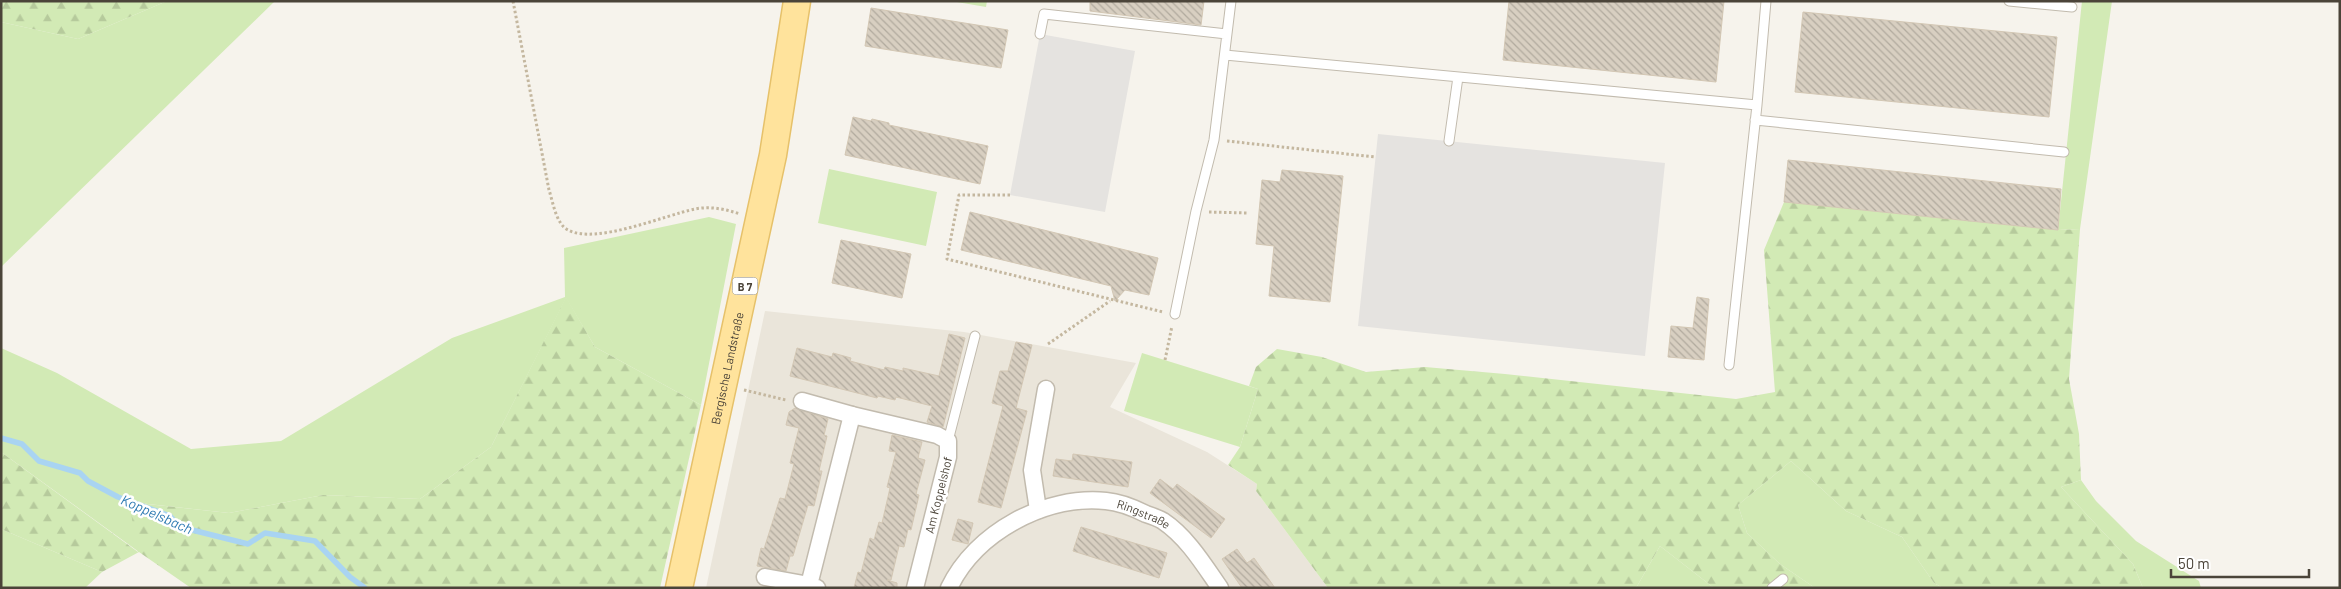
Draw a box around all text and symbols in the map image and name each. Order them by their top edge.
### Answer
road number: B 7 [732,278,758,294]
street label: Bergische Landstraße [708,311,746,426]
street label: Am Koppelshof [922,455,954,535]
water label: Koppelsbach [119,491,195,537]
street label: Ringstraße [1115,496,1174,531]
scale bar [2171,546,2308,578]
text: 50 m [2178,554,2210,572]

